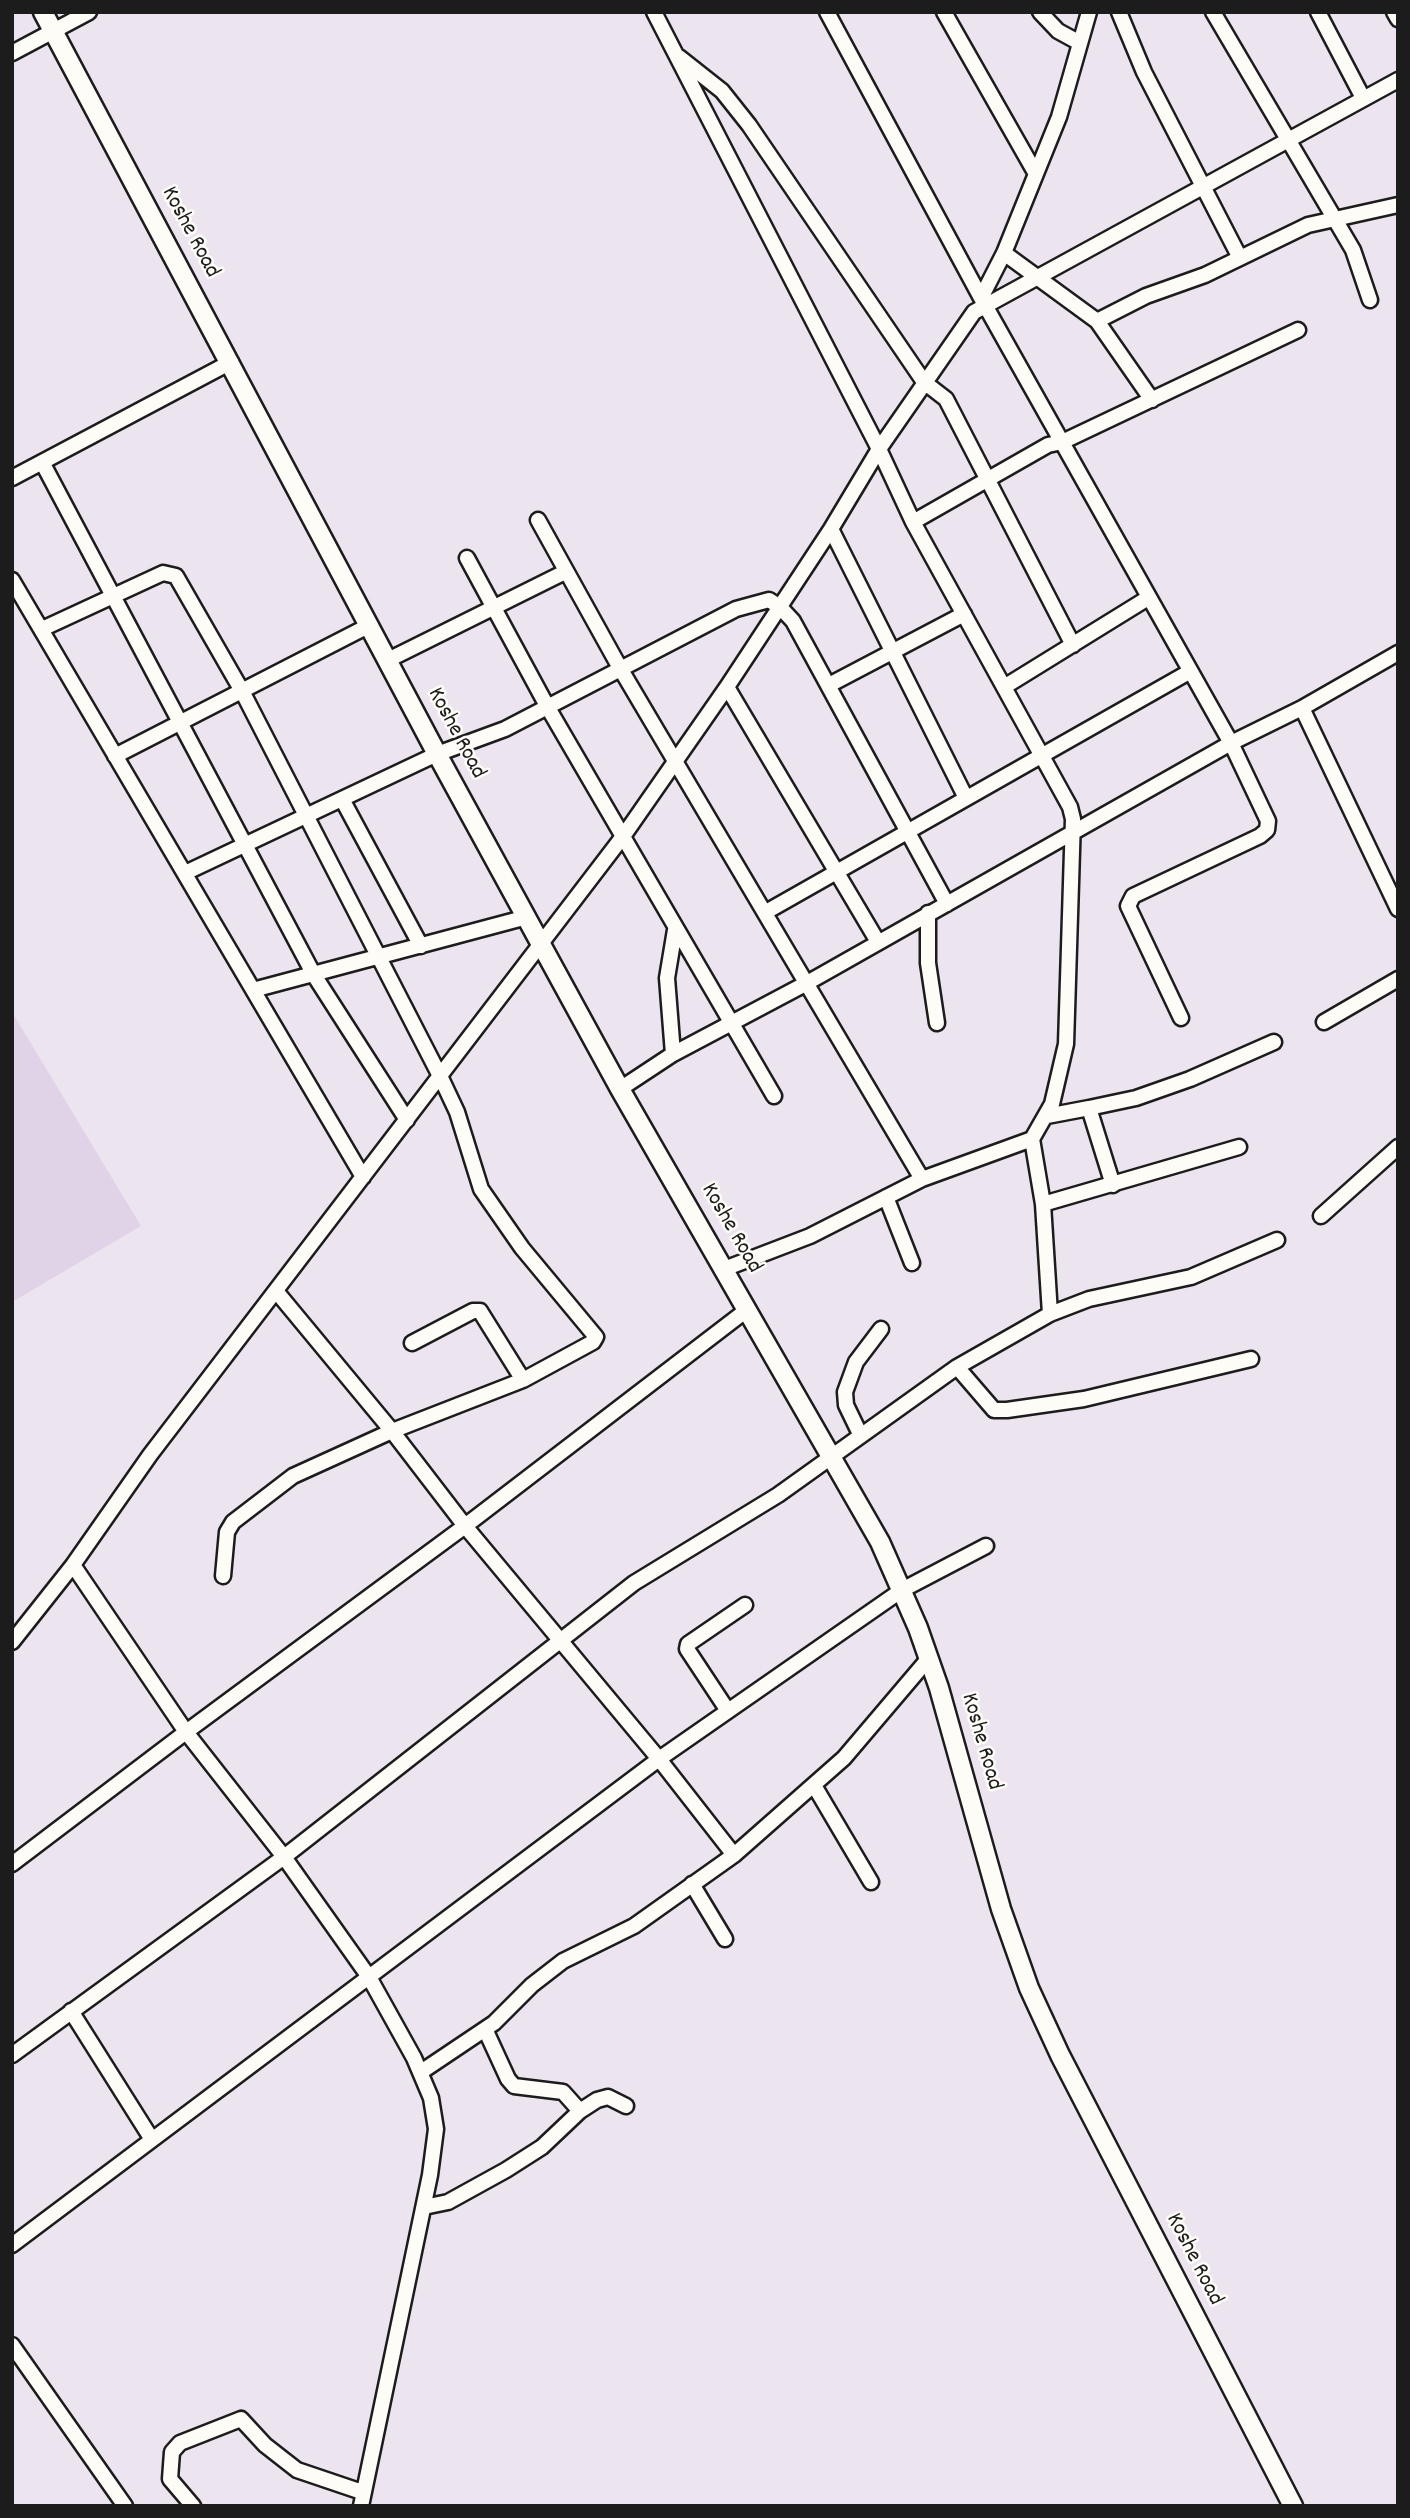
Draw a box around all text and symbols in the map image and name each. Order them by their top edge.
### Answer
street label: Koshe Road [153,183,225,283]
street label: Koshe Road [419,684,491,784]
street label: Koshe Road [693,1179,767,1279]
street label: Koshe Road [953,1690,1007,1794]
street label: Koshe Road [1158,2209,1228,2311]

